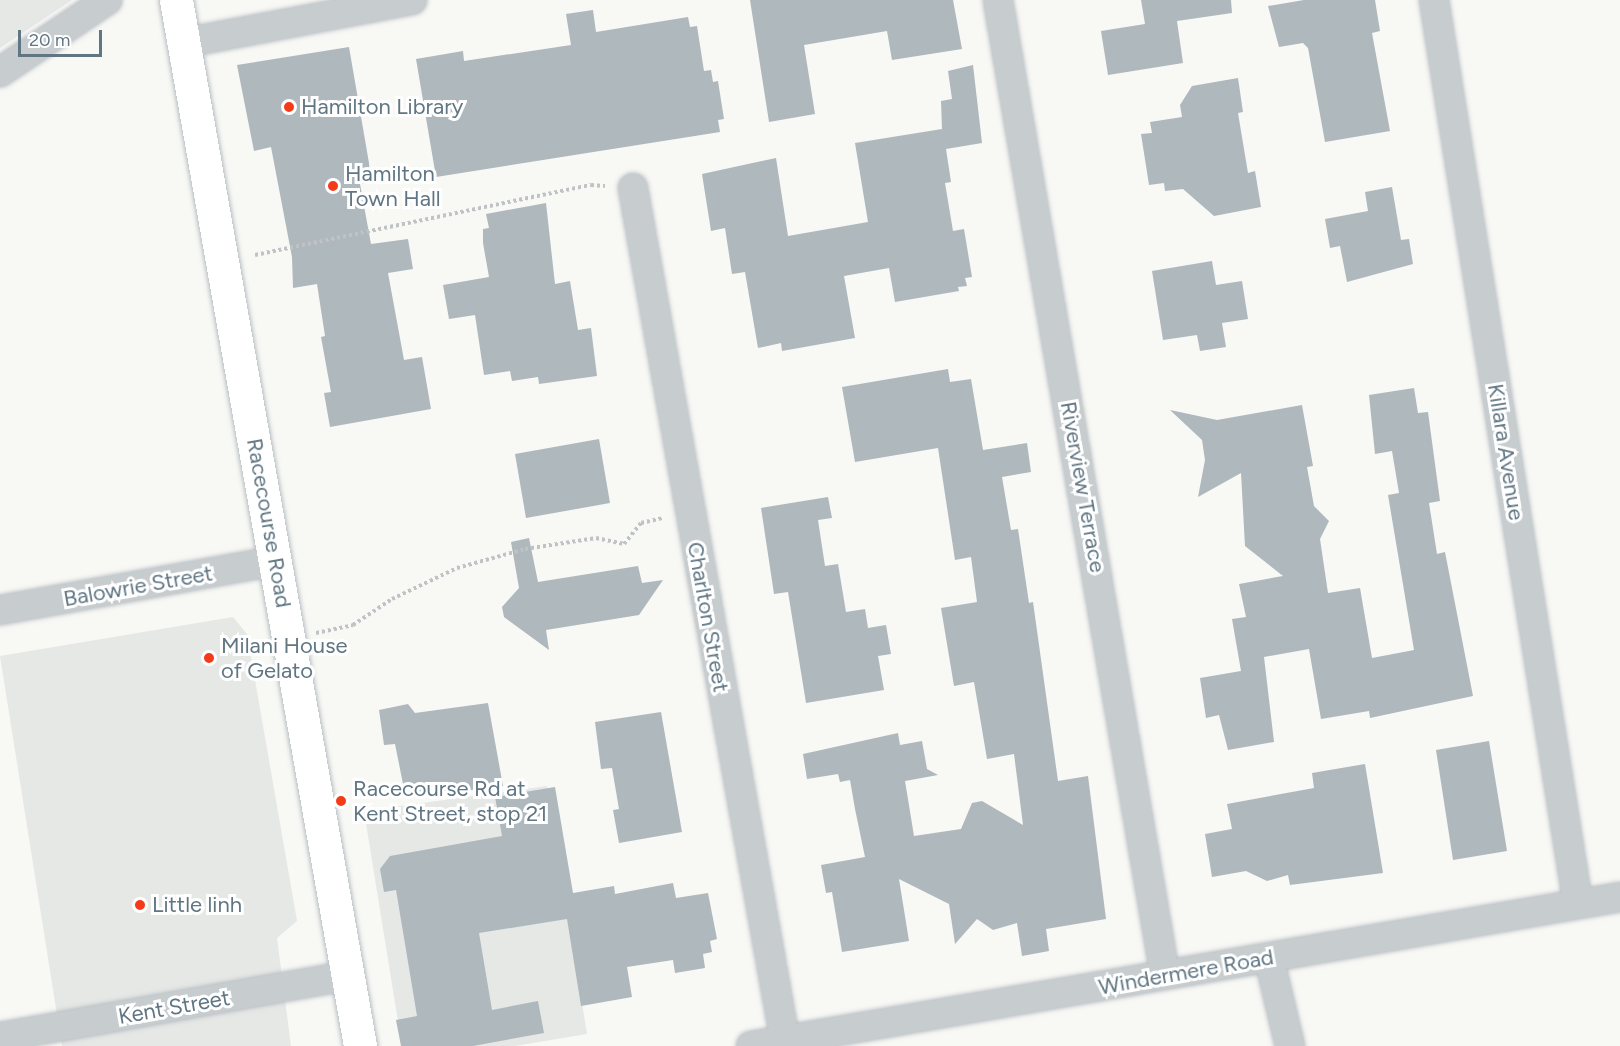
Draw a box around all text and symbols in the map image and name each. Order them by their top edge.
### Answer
scale bar [21,18,105,56]
text: 20 m [29,29,70,51]
place label: Hamilton Library [301,94,463,120]
marker: Hamilton Library [282,100,296,114]
place label: Hamilton Town Hall [345,160,441,212]
marker: Hamilton Town Hall [326,179,340,193]
street label: Killara Avenue [1482,382,1530,522]
street label: Riverview Terrace [1055,399,1111,575]
street label: Racecourse Road [241,436,297,610]
street label: Charlton Street [682,540,734,694]
street label: Balowrie Street [61,560,215,612]
place label: Milani House of Gelato [221,632,347,684]
marker: Milani House of Gelato [202,651,216,665]
place label: Racecourse Rd at Kent Street, stop 21 [353,775,547,826]
marker: Racecourse Rd at Kent Street, stop 21 [334,794,348,808]
place label: Little linh [152,892,242,918]
marker: Little linh [133,898,147,912]
street label: Windermere Road [1097,944,1275,1000]
street label: Kent Street [116,984,232,1030]

